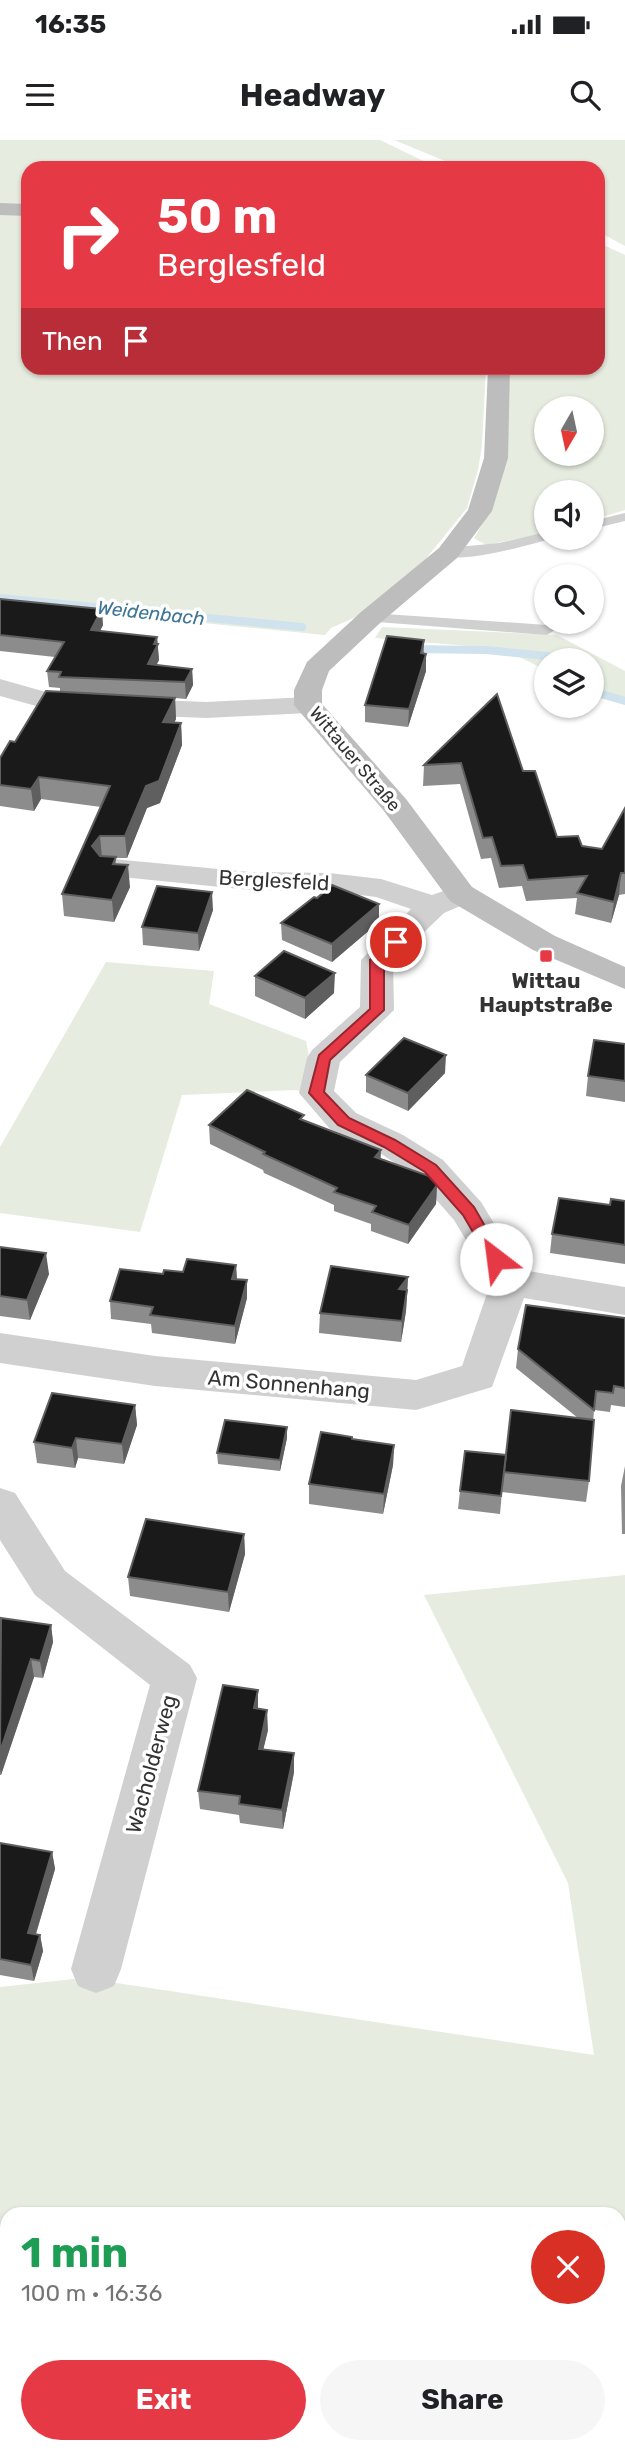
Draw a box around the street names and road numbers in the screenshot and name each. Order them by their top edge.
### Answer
street label: Wittauer Straße [305,702,405,816]
street label: Berglesfeld [218,865,330,895]
street label: Am Sonnenhang [207,1364,371,1404]
street label: Wacholderweg [120,1692,182,1836]

